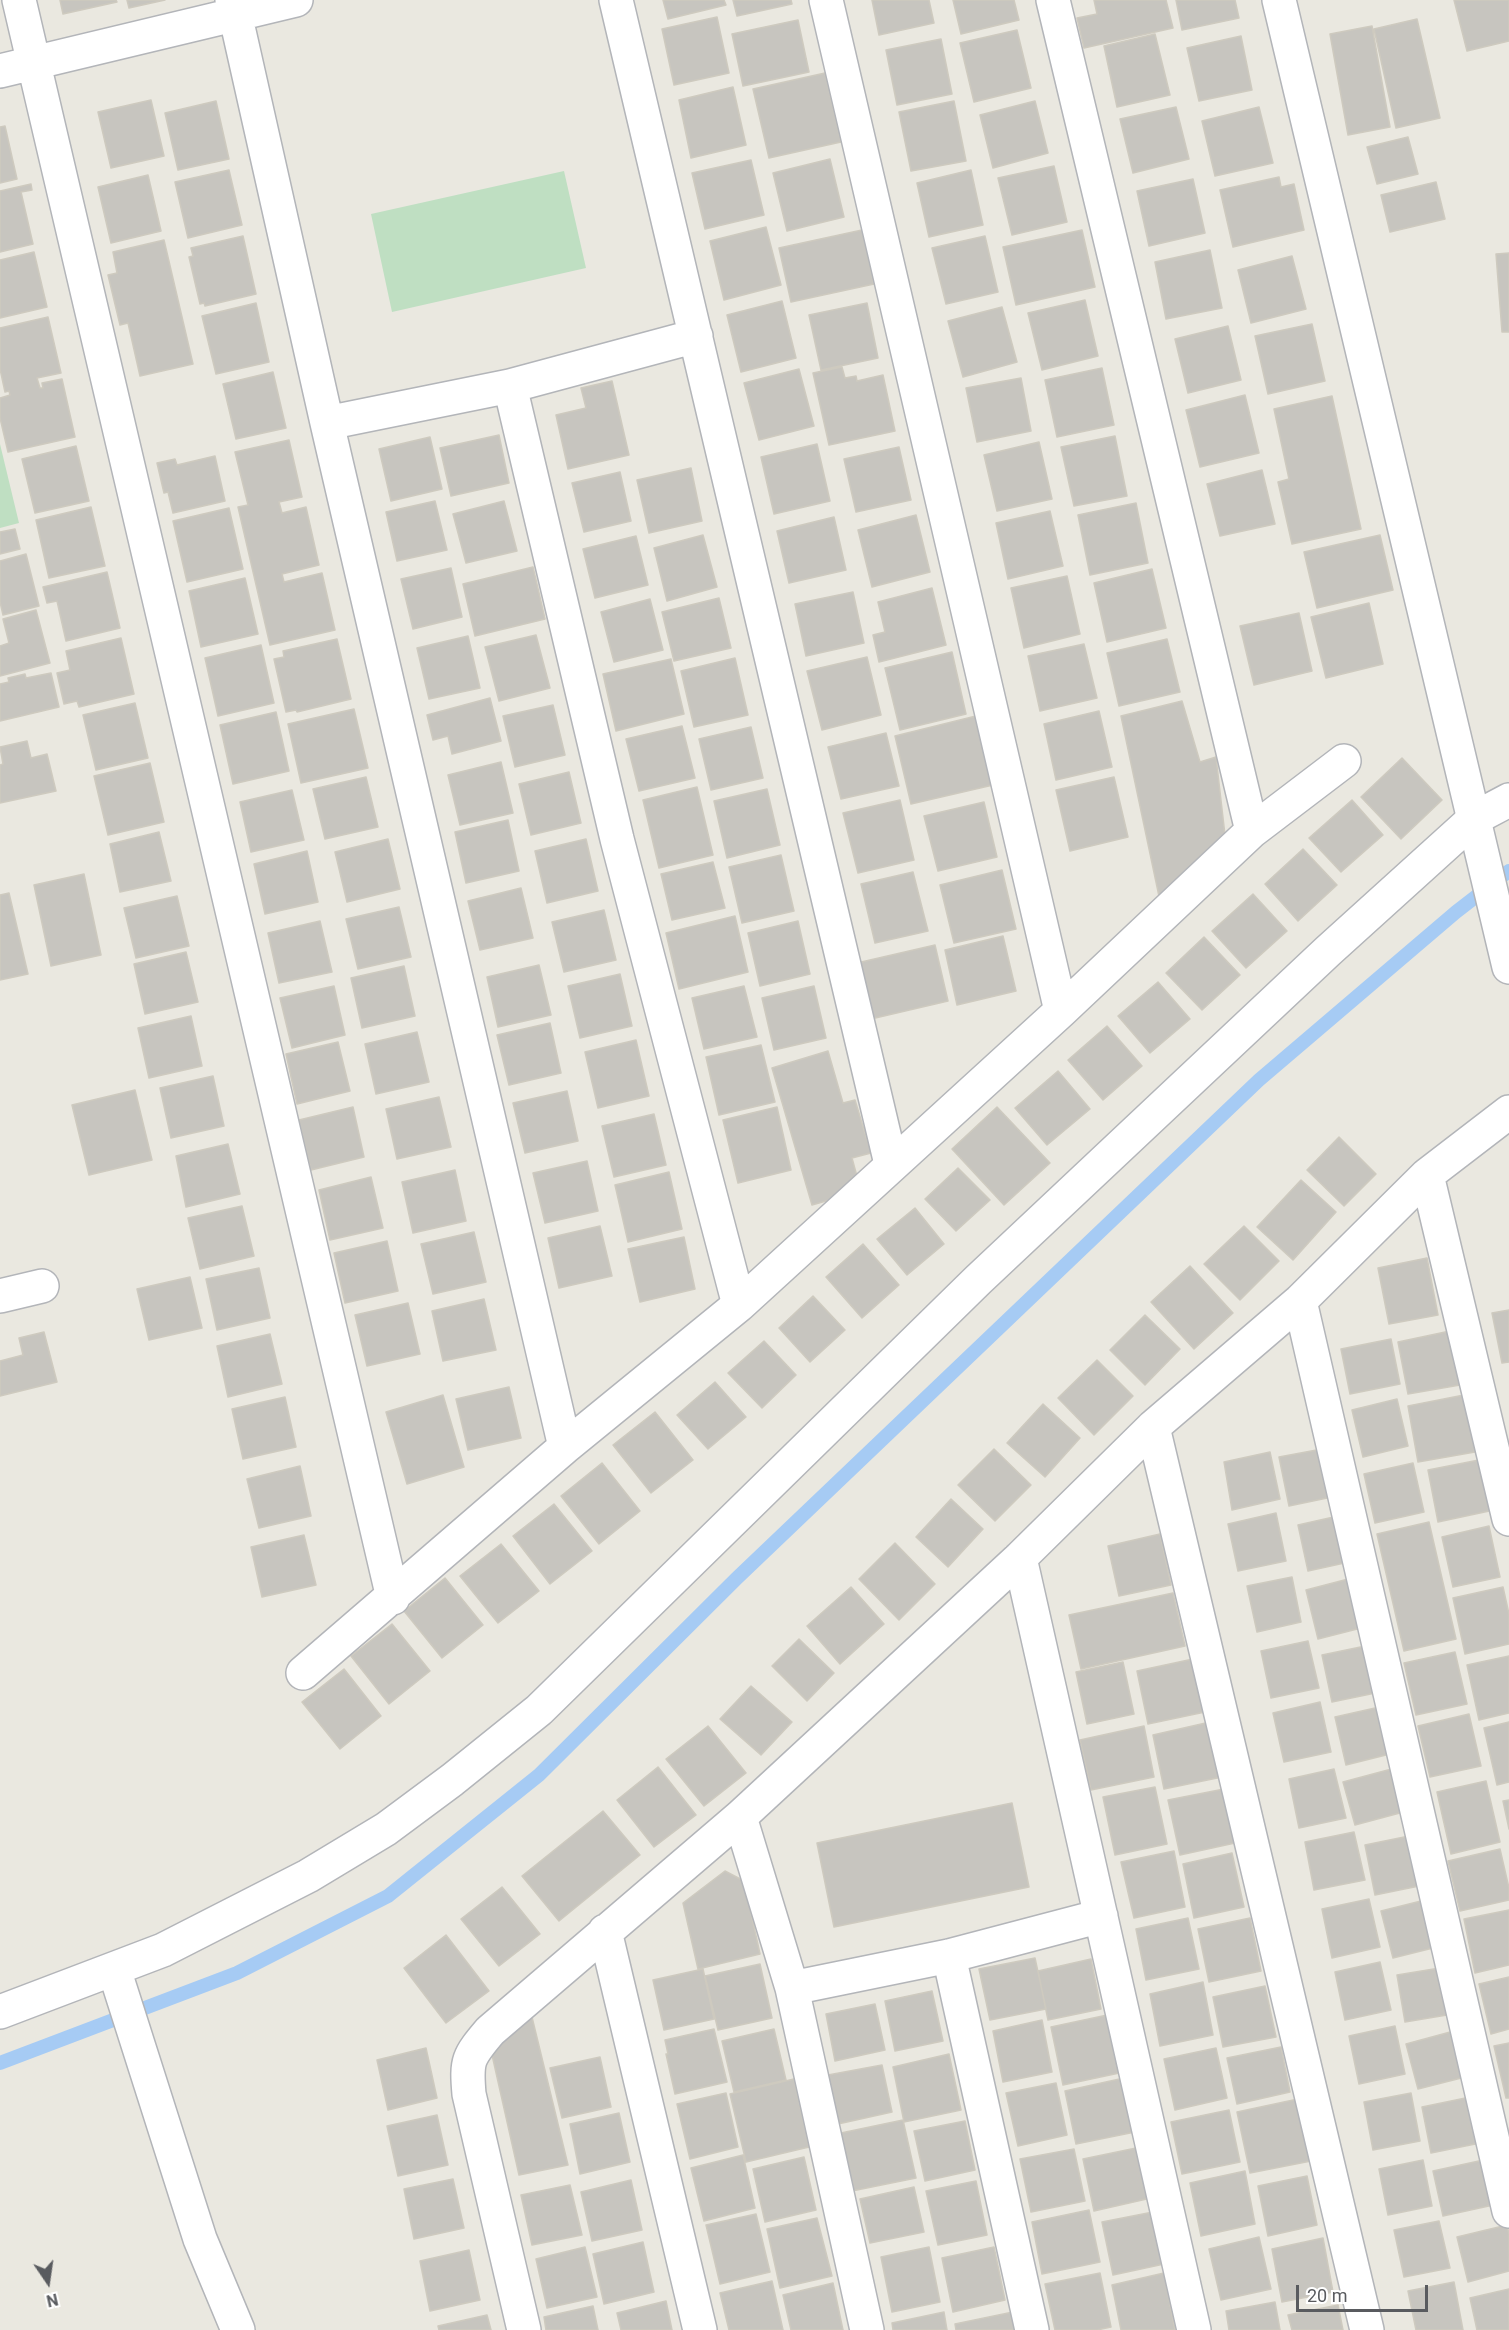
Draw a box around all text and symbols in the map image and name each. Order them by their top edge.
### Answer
north arrow [18,2252,78,2312]
scale bar [1299,2273,1431,2311]
text: 20 m [1307,2285,1347,2306]
text: N [45,2289,60,2311]

